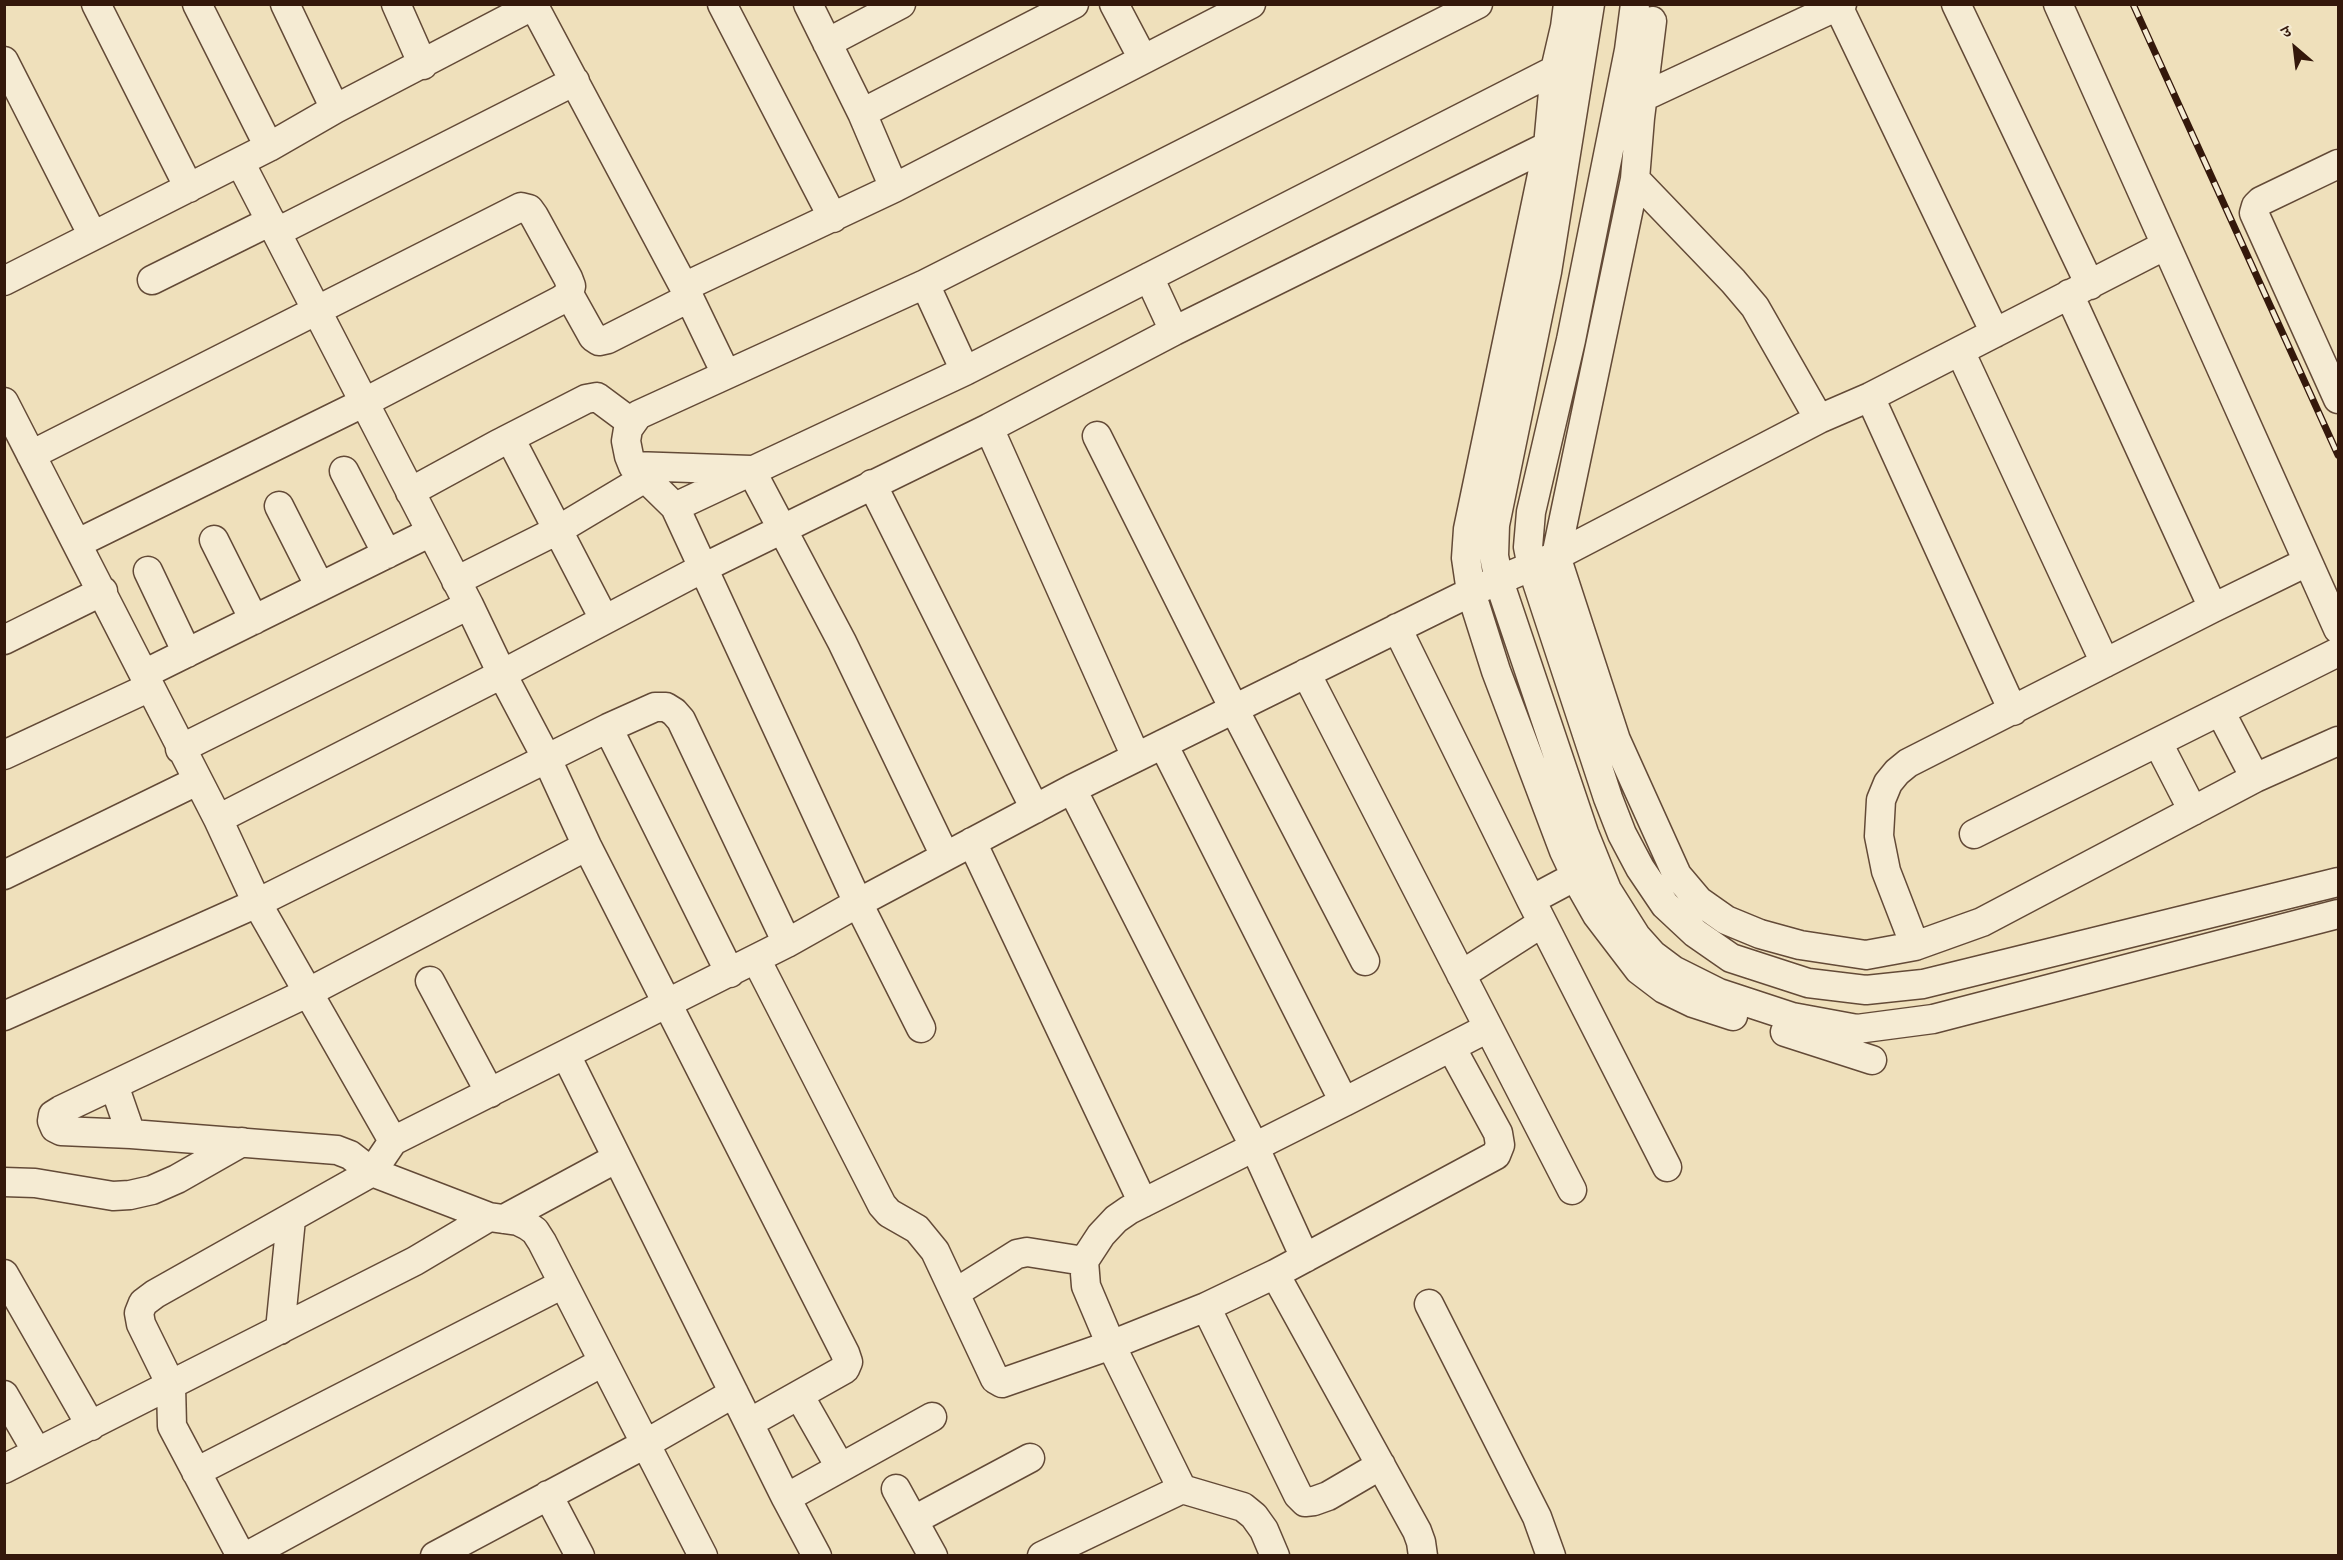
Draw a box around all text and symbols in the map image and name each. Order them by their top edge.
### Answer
north arrow [2265,18,2325,78]
text: उ [2278,20,2295,44]

